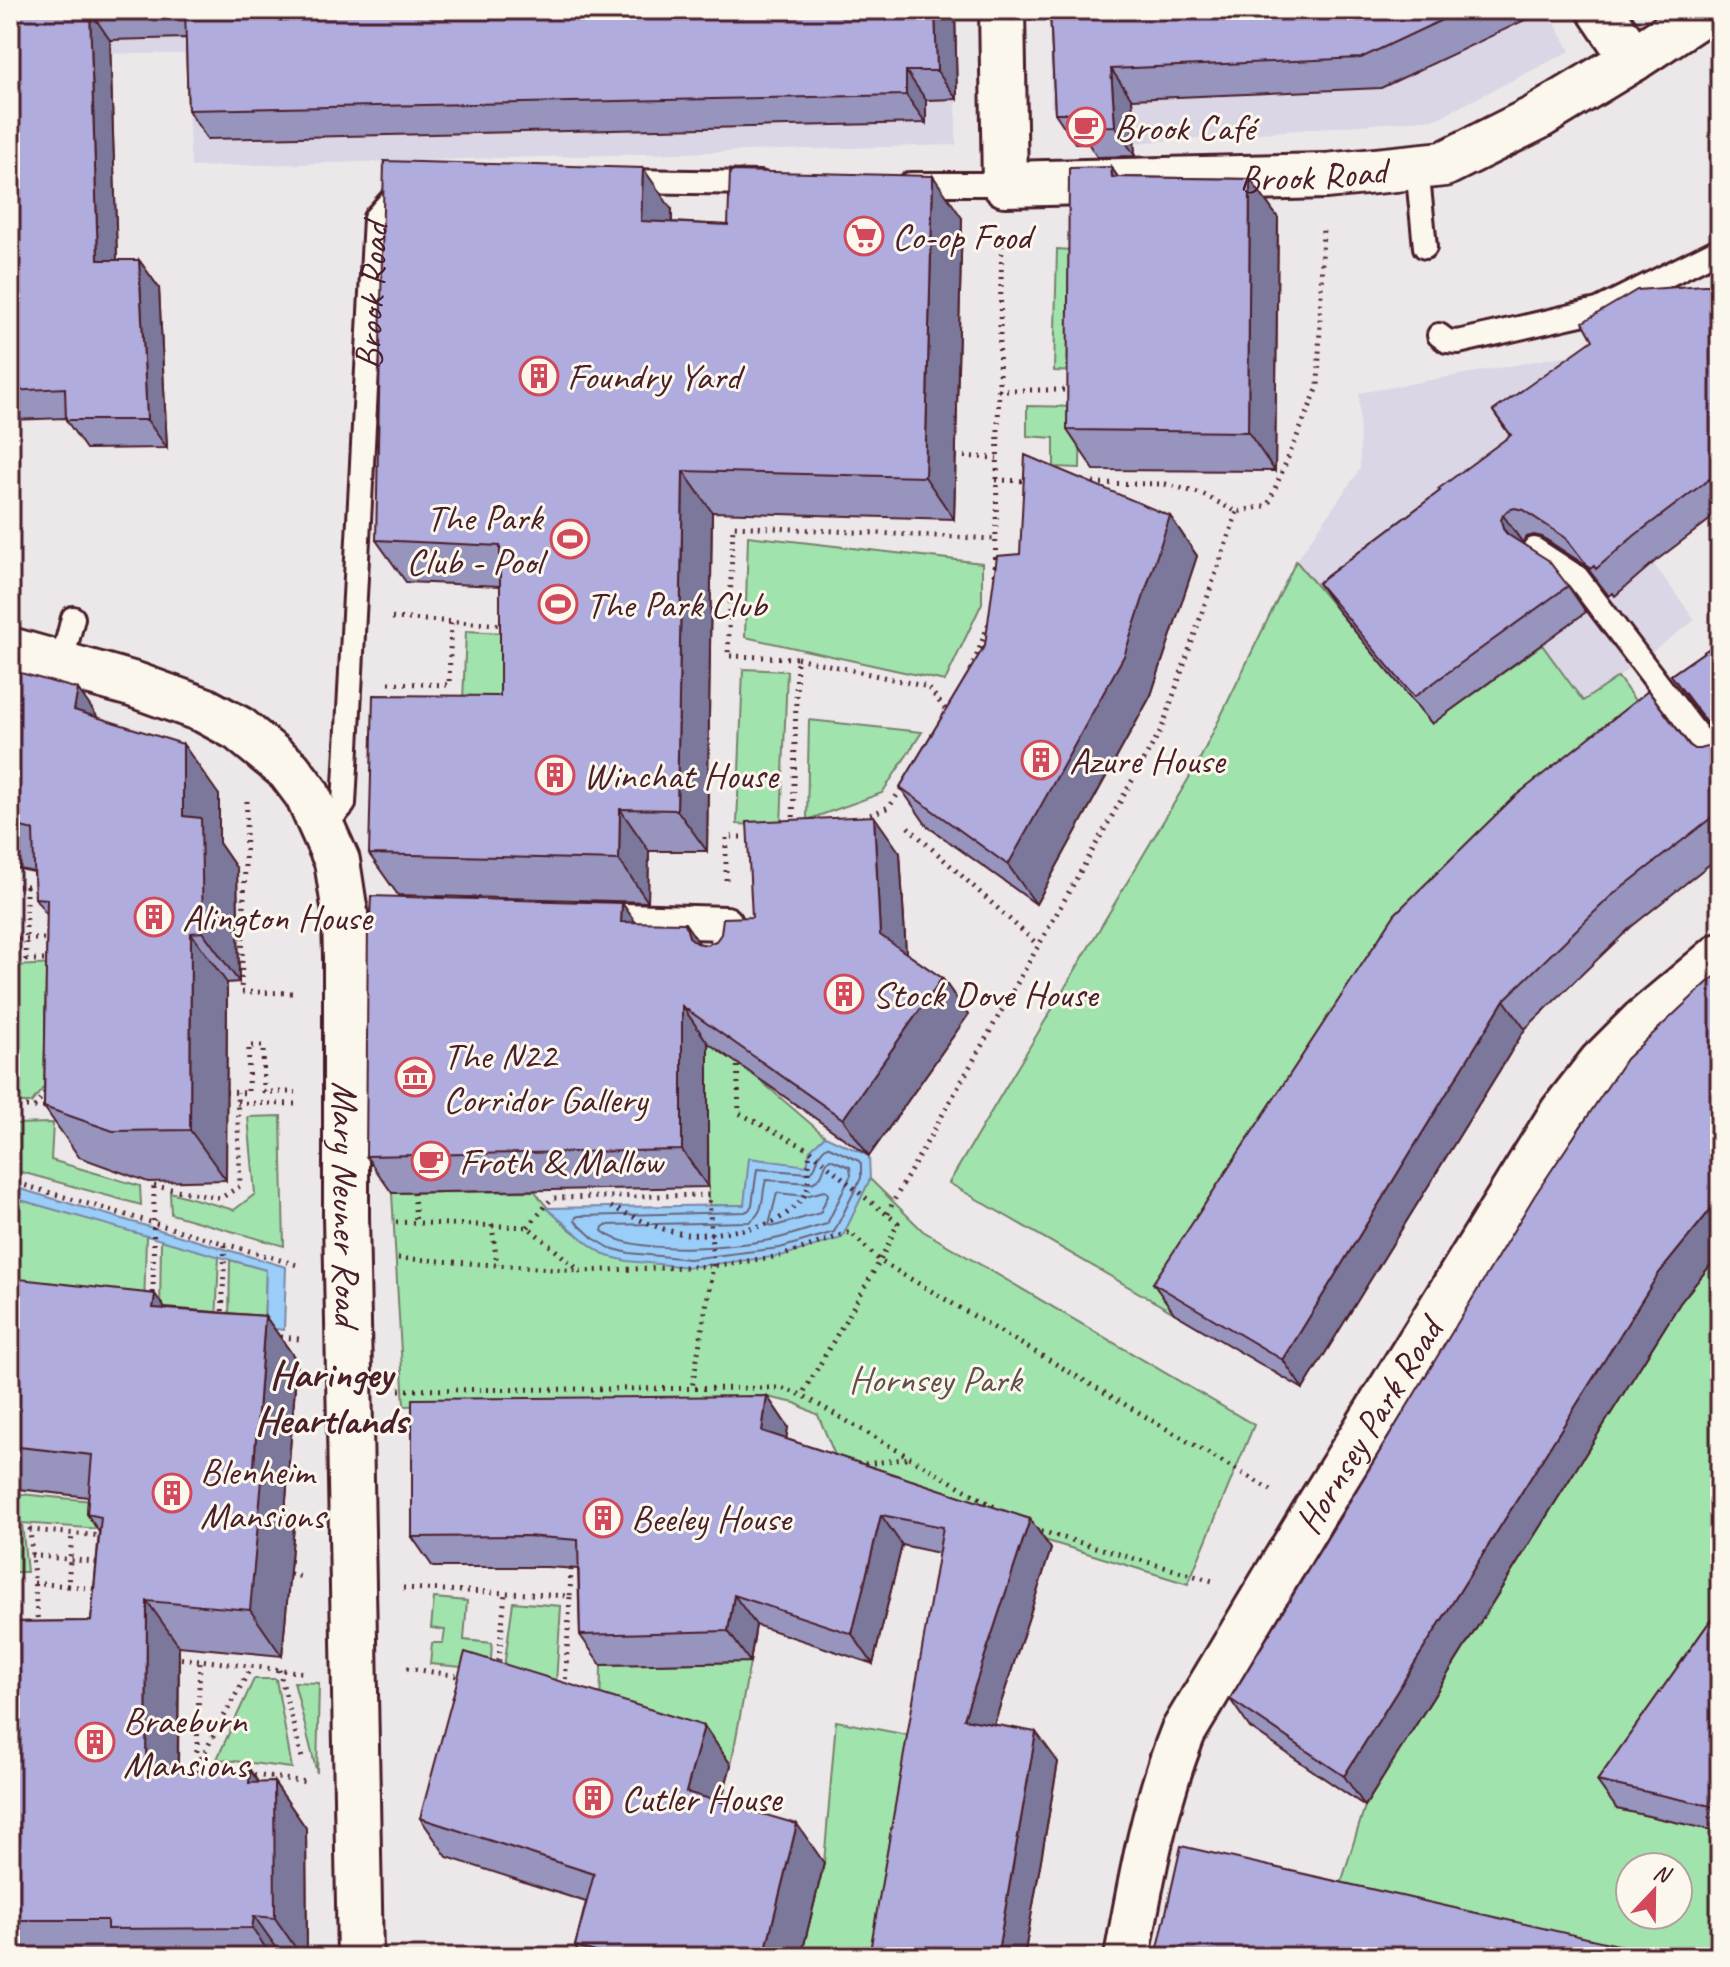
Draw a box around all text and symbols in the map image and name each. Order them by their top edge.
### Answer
place label: Brook Café [1114,104,1260,151]
cafe icon: Brook Café [1065,106,1107,148]
street label: Brook Road [1239,146,1394,202]
place label: Co-op Food [892,213,1037,260]
supermarket icon: Co-op Food [843,215,885,257]
street label: Brook Road [344,216,399,371]
place label: Foundry Yard [567,353,746,400]
building icon: Foundry Yard [518,355,560,397]
place label: The Park Club - Pool [406,494,549,585]
sports icon: The Park Club - Pool [549,518,591,560]
place label: The Park Club [586,581,769,628]
sports icon: The Park Club [537,583,579,625]
place label: Azure House [1069,737,1227,784]
building icon: Azure House [1020,739,1062,781]
place label: Winchat House [583,752,780,799]
building icon: Winchat House [534,754,576,796]
place label: Alington House [182,894,374,941]
building icon: Alington House [133,896,175,938]
place label: Stock Dove House [872,971,1100,1018]
building icon: Stock Dove House [823,973,865,1015]
place label: The N22 Corridor Gallery [443,1032,650,1123]
museum icon: The N22 Corridor Gallery [394,1056,436,1098]
street label: Mary Neuner Road [322,1081,372,1332]
place label: Froth & Mallow [459,1138,665,1185]
cafe icon: Froth & Mallow [410,1140,452,1182]
street label: Hornsey Park Road [1284,1305,1456,1542]
district label: Haringey Heartlands [255,1349,411,1445]
park label: Hornsey Park [849,1356,1024,1403]
place label: Blenheim Mansions [200,1448,329,1539]
building icon: Blenheim Mansions [151,1472,193,1514]
place label: Beeley House [631,1495,793,1542]
building icon: Beeley House [582,1497,624,1539]
place label: Braeburn Mansions [123,1697,252,1788]
building icon: Braeburn Mansions [74,1721,116,1763]
place label: Cutler House [621,1775,784,1822]
building icon: Cutler House [572,1777,614,1819]
north arrow [1614,1851,1694,1931]
text: N [1650,1858,1676,1890]

